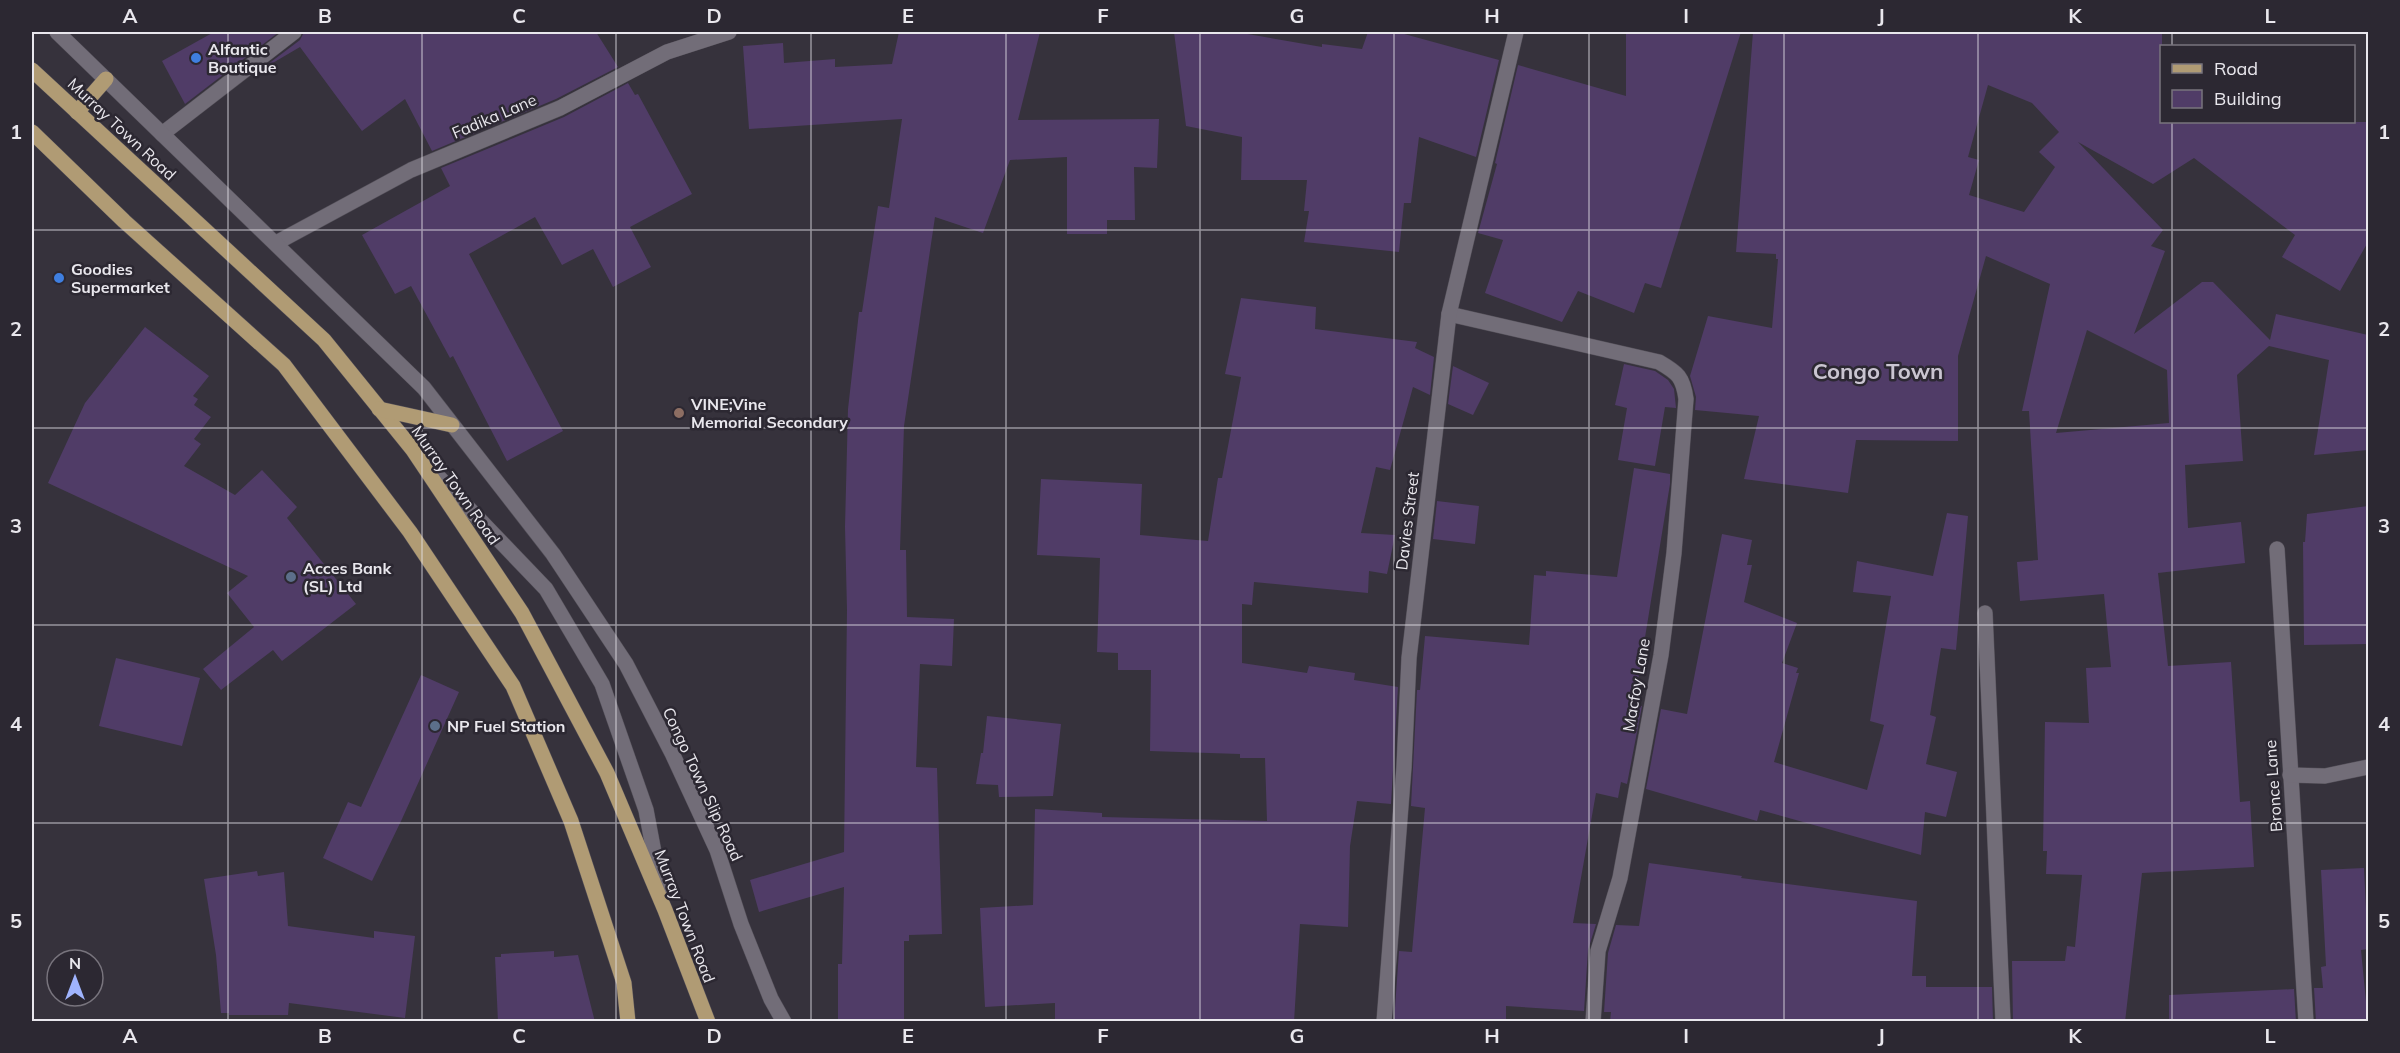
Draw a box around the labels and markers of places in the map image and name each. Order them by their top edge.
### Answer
place label: Alfantic Boutique [208,39,277,77]
marker: Alfantic Boutique [189,51,203,65]
place label: Goodies Supermarket [71,259,170,297]
marker: Goodies Supermarket [52,271,66,285]
place label: VINE;Vine Memorial Secondary [690,394,848,432]
marker: VINE;Vine Memorial Secondary [672,406,686,420]
place label: Acces Bank (SL) Ltd [303,558,393,596]
marker: Acces Bank (SL) Ltd [284,570,298,584]
place label: NP Fuel Station [447,716,566,736]
marker: NP Fuel Station [428,719,442,733]

